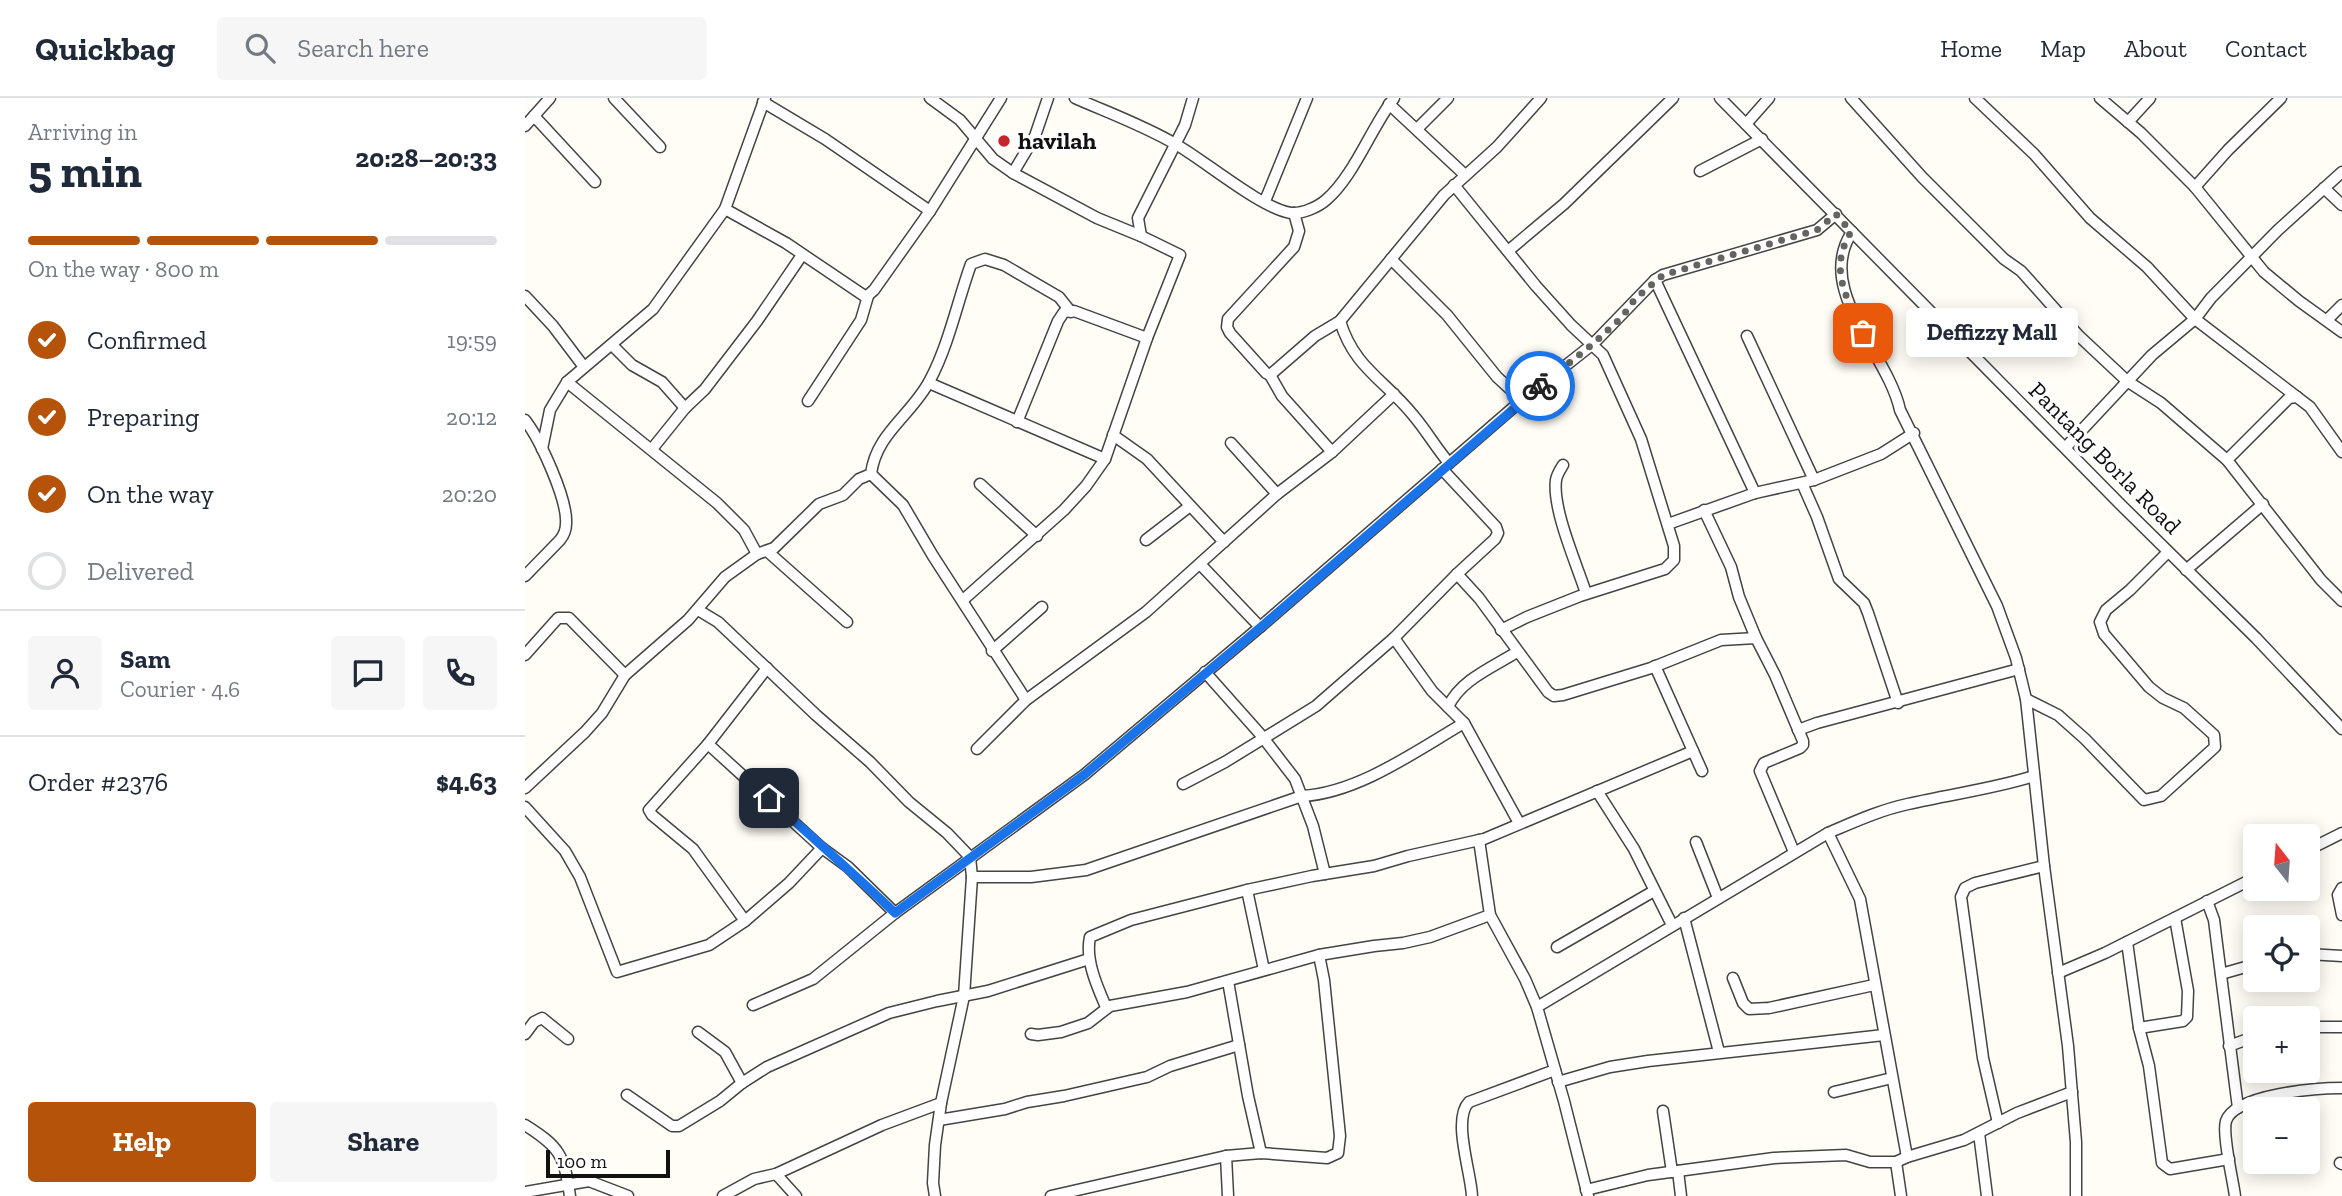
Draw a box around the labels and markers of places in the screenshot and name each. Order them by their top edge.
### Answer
place label: havilah [1018,126,1096,155]
marker: havilah [996,133,1012,149]
pin [1833,303,1893,363]
callout: Deffizzy Mall [1905,308,2077,358]
pin [739,768,799,828]

